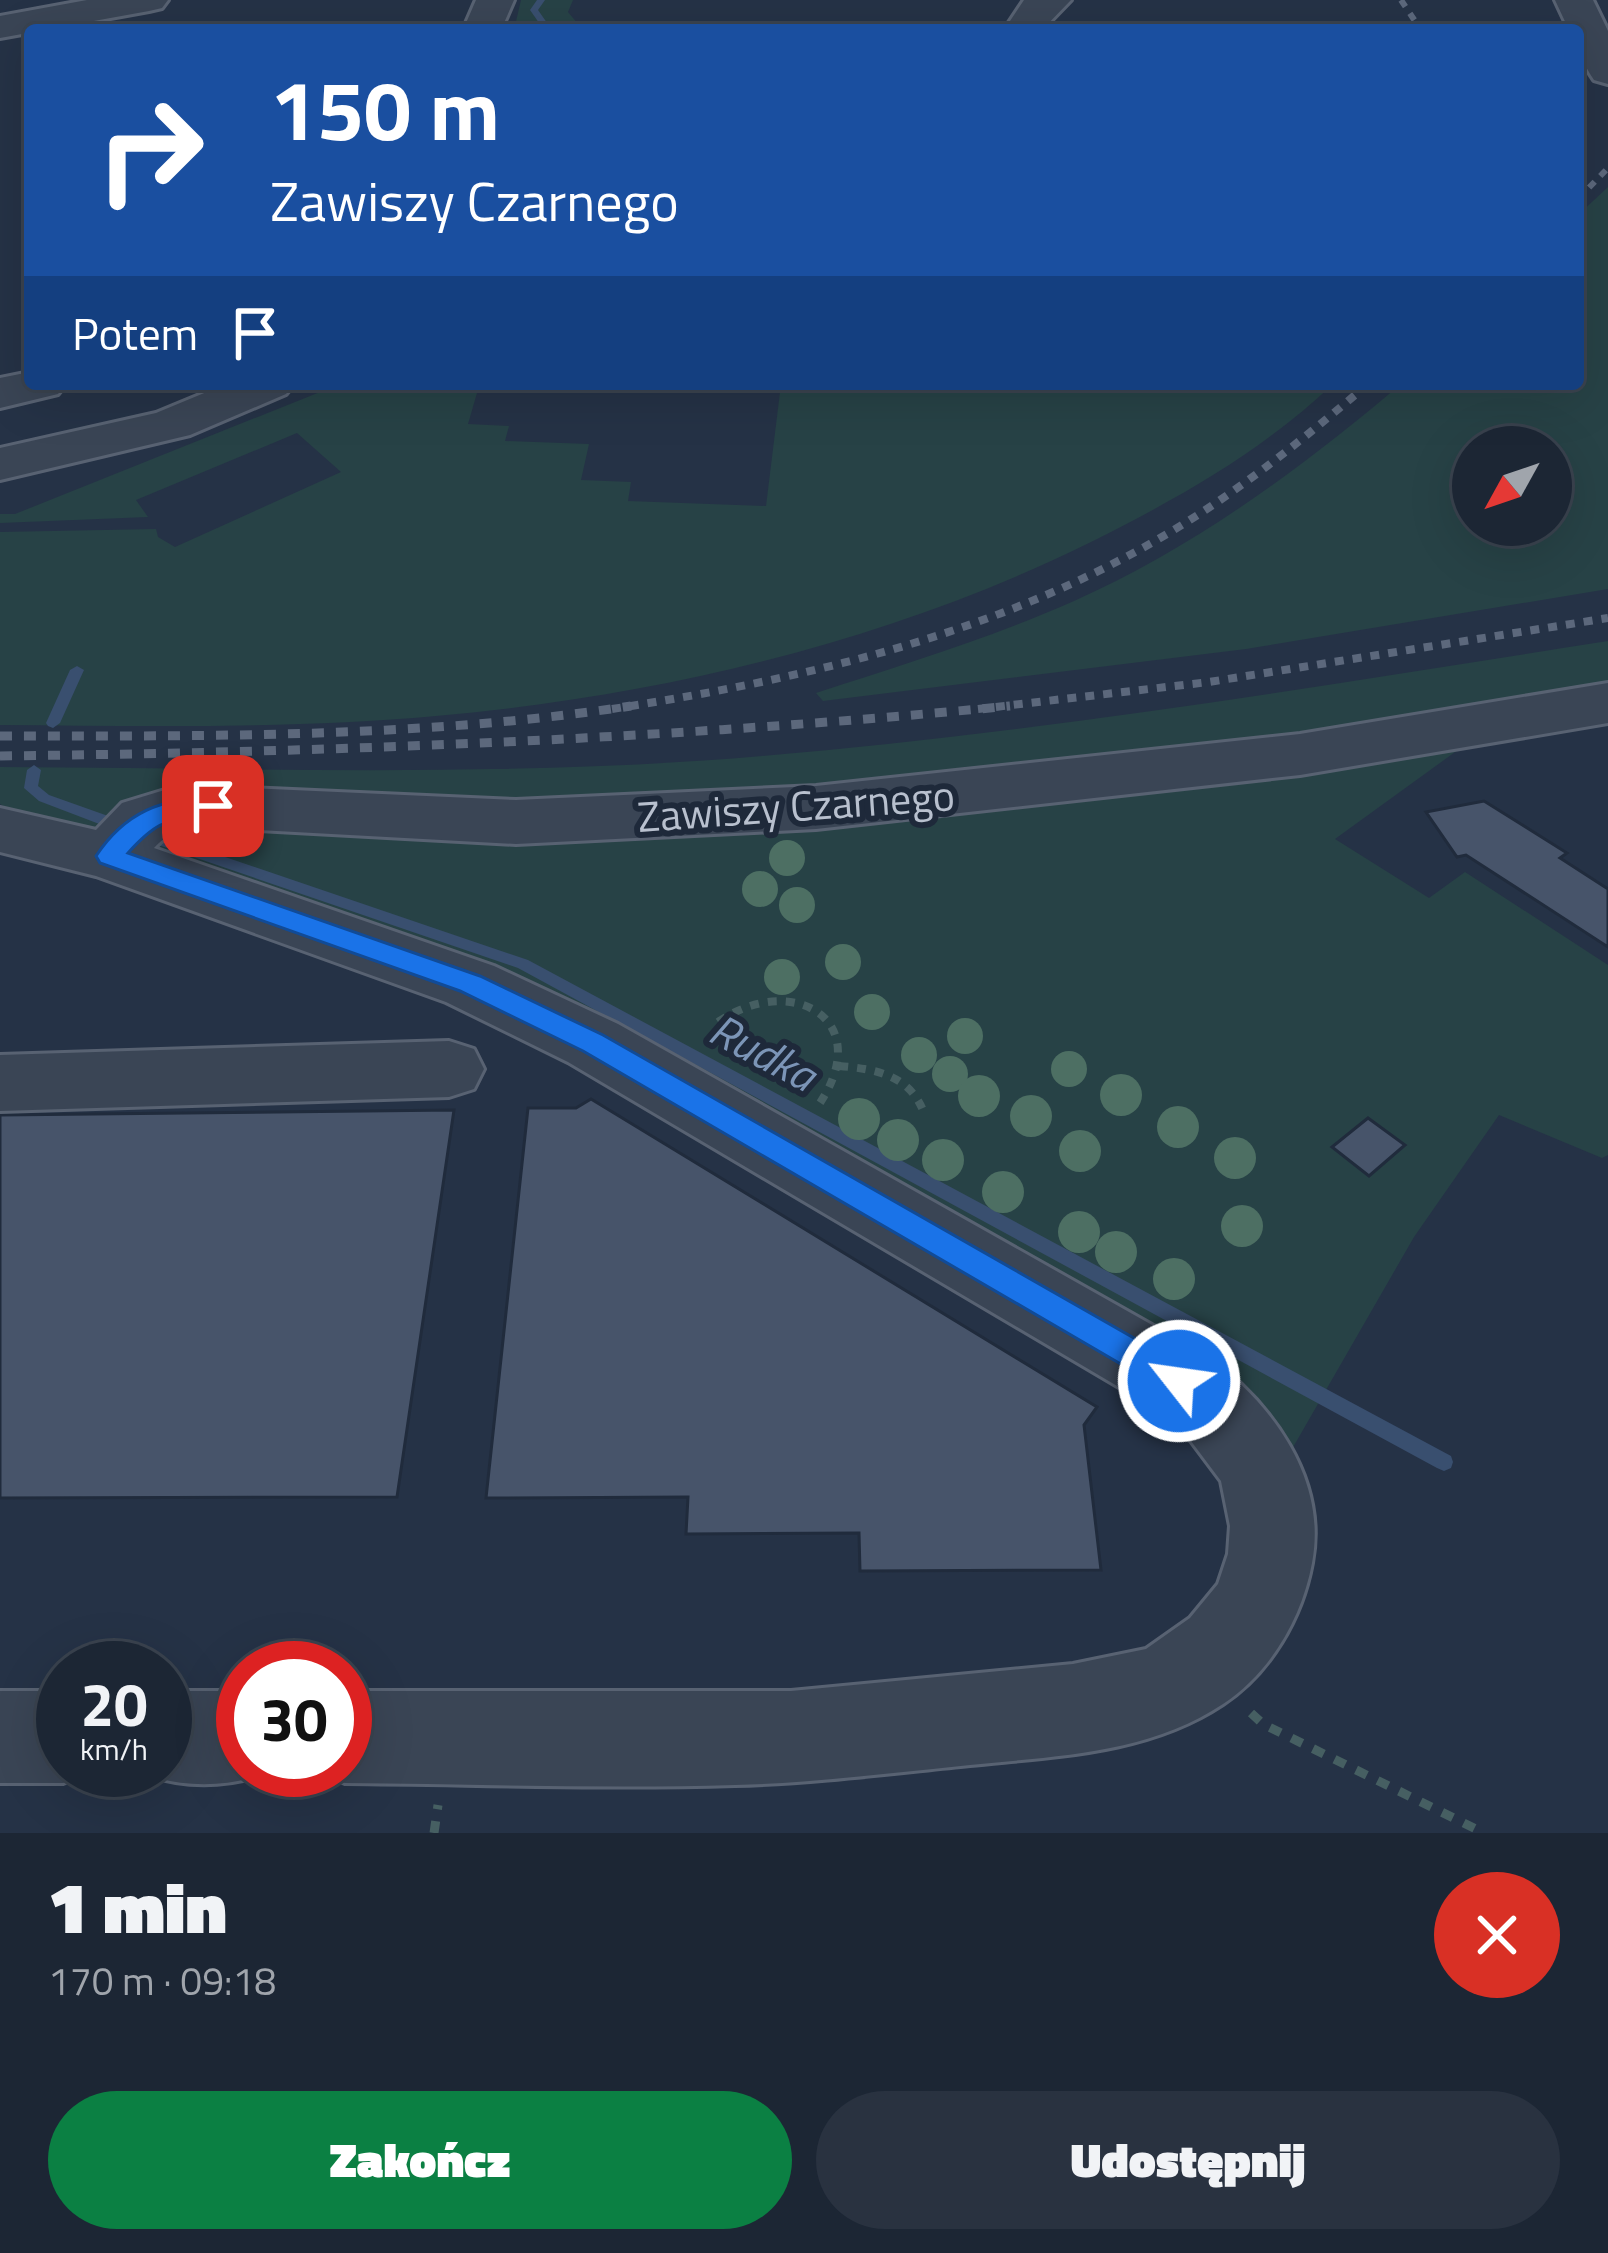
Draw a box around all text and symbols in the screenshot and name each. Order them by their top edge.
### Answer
text: 150 m [270,45,500,173]
icon: right [72,72,228,228]
text: Zawiszy Czarnego [270,160,679,242]
text: Potem [72,299,198,367]
icon: arrive [222,300,288,366]
north arrow [1452,426,1572,546]
map controls [1452,426,1572,546]
pin [162,755,264,857]
street label: Zawiszy Czarnego [635,762,957,848]
icon: arrive [180,773,246,839]
water label: Rudka [698,995,831,1109]
position arrow [1116,1318,1242,1444]
speed limit sign: 30 [216,1641,372,1797]
text: 20 [80,1658,148,1749]
text: km/h [80,1726,148,1772]
text: 1 min [48,1851,227,1961]
button: close [1434,1872,1560,1998]
text: 170 m · 09:18 [48,1951,276,2010]
button: Zakończ [48,2091,792,2229]
button: Udostępnij [816,2091,1560,2229]

